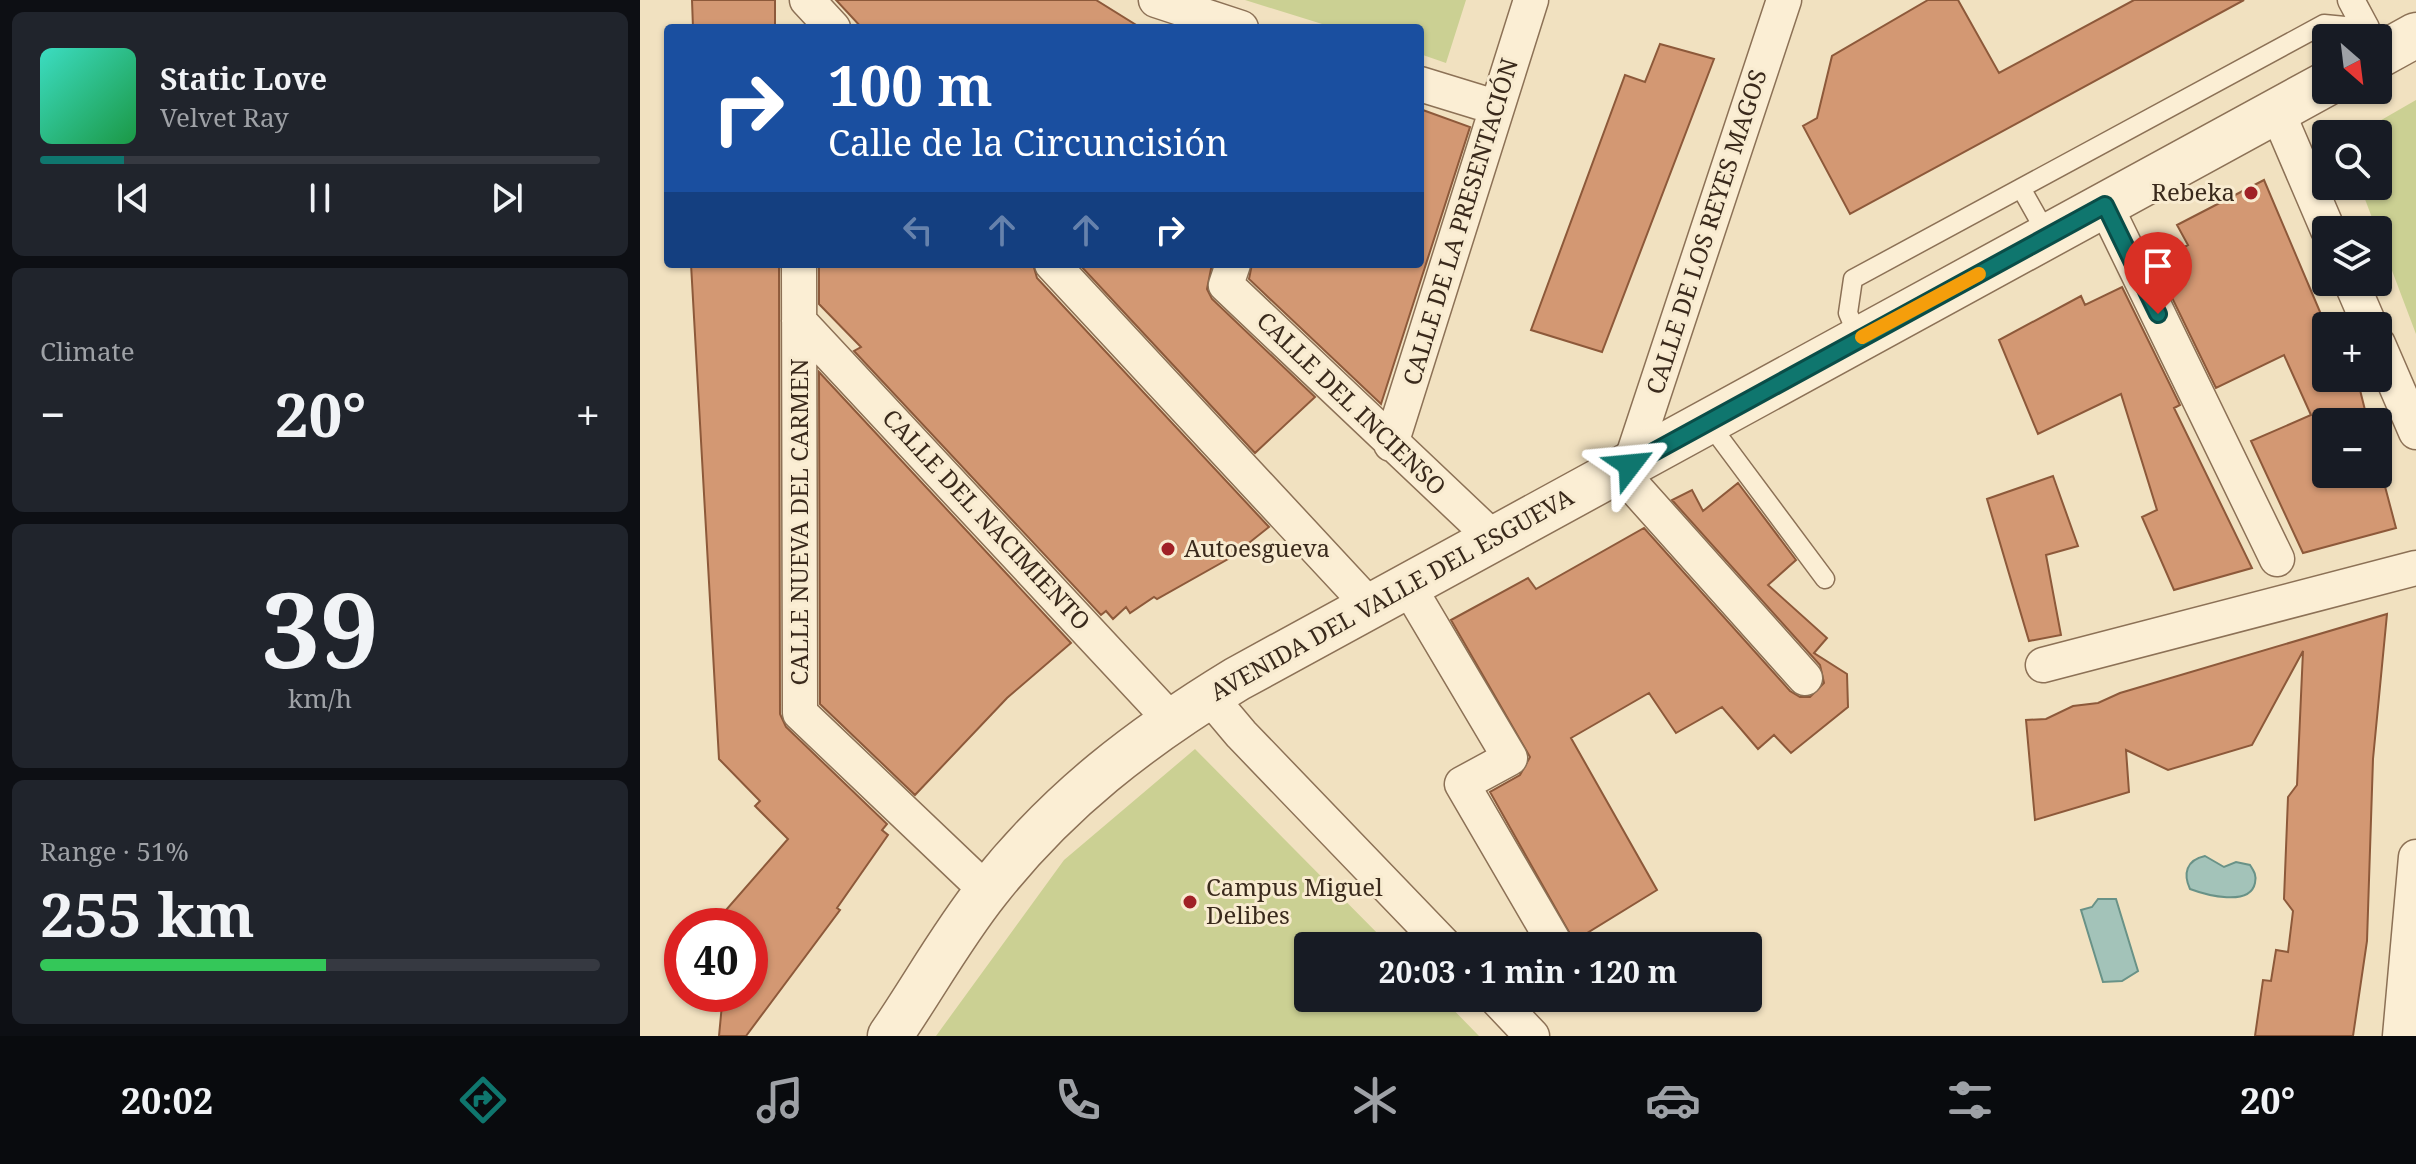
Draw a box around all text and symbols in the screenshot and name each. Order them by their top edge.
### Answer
north arrow [2312,24,2392,104]
map controls [2312,24,2392,488]
text: 100 m [828,46,993,122]
street label: CALLE DE LA PRESENTACIÓN [1394,54,1525,389]
icon: right [696,56,800,160]
text: Static Love [160,58,327,99]
street label: CALLE DE LOS REYES MAGOS [1637,65,1774,398]
text: Velvet Ray [160,99,289,135]
text: Calle de la Circuncisión [828,118,1228,167]
button: search [2312,120,2392,200]
place label: Rebeka [2151,175,2235,208]
icon: previous [111,176,155,220]
icon: pause [298,176,342,220]
icon: next [485,176,529,220]
marker: Rebeka [2242,184,2260,202]
icon: left [896,208,940,252]
icon: ahead [980,208,1024,252]
icon: ahead [1064,208,1108,252]
icon: right [1148,208,1192,252]
button: layers [2312,216,2392,296]
pin [2124,232,2192,314]
icon: arrive [2136,244,2180,288]
street label: CALLE DEL INCIENSO [1250,304,1454,502]
button: + [2312,312,2392,392]
text: Climate [40,333,135,369]
street label: CALLE NUEVA DEL CARMEN [782,359,815,685]
text: 20° [275,373,366,455]
text: − [40,384,65,444]
text: + [575,384,600,444]
street label: CALLE DEL NACIMIENTO [876,401,1098,637]
button: − [2312,408,2392,488]
position arrow [1588,423,1672,507]
street label: AVENIDA DEL VALLE DEL ESGUEVA [1204,480,1579,708]
place label: Autoesgueva [1184,531,1330,564]
marker: Autoesgueva [1159,540,1177,558]
text: 39 [261,557,379,698]
text: km/h [288,680,352,716]
text: Range · 51% [40,833,189,869]
place label: Campus Miguel Delibes [1206,870,1383,931]
text: 255 km [40,873,255,955]
marker: Campus Miguel Delibes [1181,893,1199,911]
speed limit sign: 40 [664,908,768,1012]
text: 20:03 · 1 min · 120 m [1379,951,1677,992]
icon: directions [455,1072,511,1128]
icon: music [752,1072,808,1128]
icon: phone [1050,1072,1106,1128]
icon: climate [1347,1072,1403,1128]
icon: car [1645,1072,1701,1128]
icon: filters [1942,1072,1998,1128]
text: 20:02 [121,1076,213,1125]
text: 20° [2240,1076,2295,1125]

